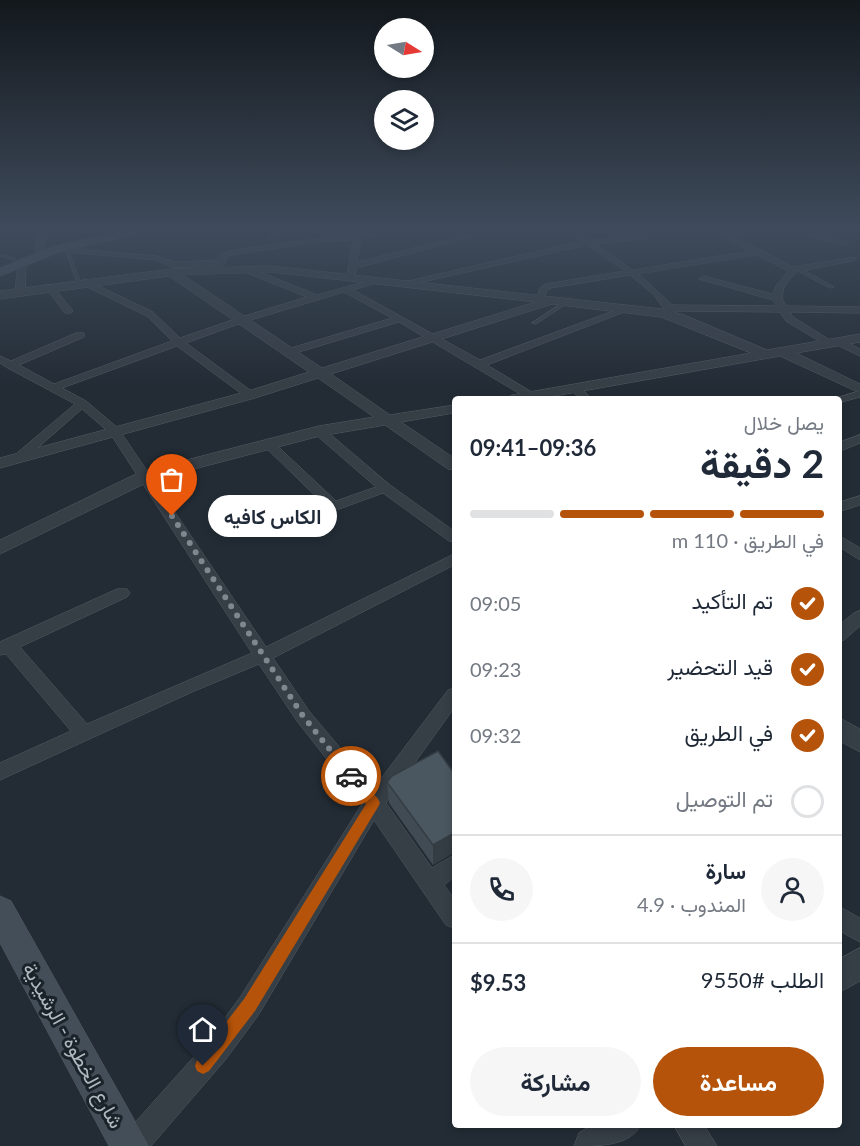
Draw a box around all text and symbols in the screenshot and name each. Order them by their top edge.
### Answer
north arrow [374,18,434,78]
map controls [374,18,434,150]
button: layers [374,90,434,150]
text: يصل خلال [744,410,824,434]
text: 09:36–09:41 [470,434,596,461]
text: 2 دقيقة [700,440,824,486]
pin [146,454,197,516]
icon: bag [155,463,188,496]
callout: الكاس كافيه [208,495,337,537]
text: الكاس كافيه [224,504,321,528]
text: في الطريق · 110 m [672,528,824,552]
text: تم التأكيد [692,587,773,614]
icon: check [791,587,824,620]
text: 09:05 [470,591,521,615]
text: قيد التحضير [667,653,773,680]
icon: check [791,653,824,686]
text: 09:23 [470,657,521,681]
text: في الطريق [684,719,773,746]
icon: check [791,719,824,752]
text: 09:32 [470,723,521,747]
courier [321,746,381,806]
icon: car [335,760,368,793]
text: تم التوصيل [676,785,773,812]
text: سارة [705,857,746,884]
button: phone [470,858,533,921]
button: person [761,858,824,921]
text: المندوب · 4.9 [637,892,746,916]
street label: شارع الخطوة - الرشيدية [16,958,129,1133]
text: الطلب #9550 [701,966,824,993]
text: $9.53 [470,969,526,996]
pin [177,1004,228,1066]
icon: home [186,1013,219,1046]
button: مشاركة [470,1047,641,1116]
button: مساعدة [653,1047,824,1116]

